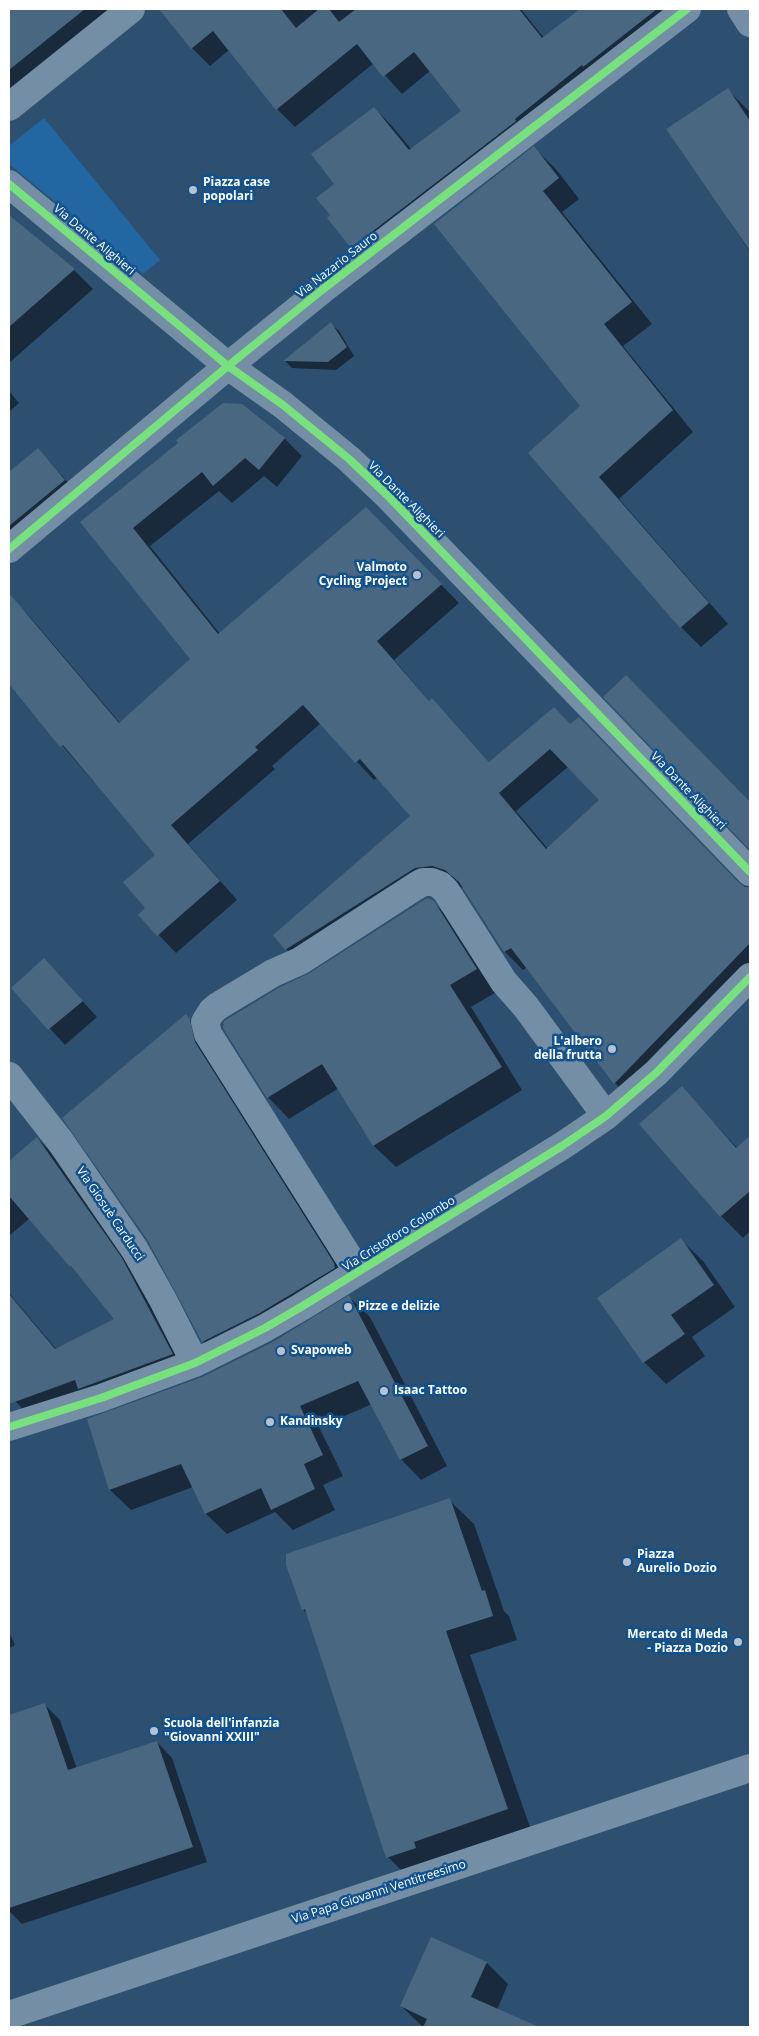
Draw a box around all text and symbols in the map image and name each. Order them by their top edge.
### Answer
place label: Piazza case popolari [203,176,270,204]
marker: Piazza case popolari [187,184,199,196]
street label: Via Dante Alighieri [50,202,138,278]
street label: Via Nazario Sauro [294,229,380,301]
street label: Via Dante Alighieri [365,459,447,541]
place label: Valmoto Cycling Project [319,561,407,589]
marker: Valmoto Cycling Project [411,569,423,581]
street label: Via Dante Alighieri [647,749,729,833]
place label: L'albero della frutta [534,1035,602,1063]
marker: L'albero della frutta [606,1043,618,1055]
street label: Via Giosuè Carducci [73,1164,147,1264]
street label: Via Cristoforo Colombo [340,1193,458,1275]
place label: Pizze e delizie [358,1300,440,1314]
marker: Pizze e delizie [342,1301,354,1313]
place label: Svapoweb [291,1344,352,1358]
marker: Svapoweb [275,1345,287,1357]
place label: Isaac Tattoo [394,1384,467,1398]
marker: Isaac Tattoo [378,1385,390,1397]
place label: Kandinsky [280,1415,342,1429]
marker: Kandinsky [264,1416,276,1428]
place label: Piazza Aurelio Dozio [637,1548,717,1576]
marker: Piazza Aurelio Dozio [621,1556,633,1568]
place label: Mercato di Meda - Piazza Dozio [627,1628,728,1656]
marker: Mercato di Meda - Piazza Dozio [732,1636,744,1648]
place label: Scuola dell'infanzia "Giovanni XXIII" [164,1717,279,1745]
marker: Scuola dell'infanzia "Giovanni XXIII" [148,1725,160,1737]
street label: Via Papa Giovanni Ventitreesimo [290,1857,468,1927]

